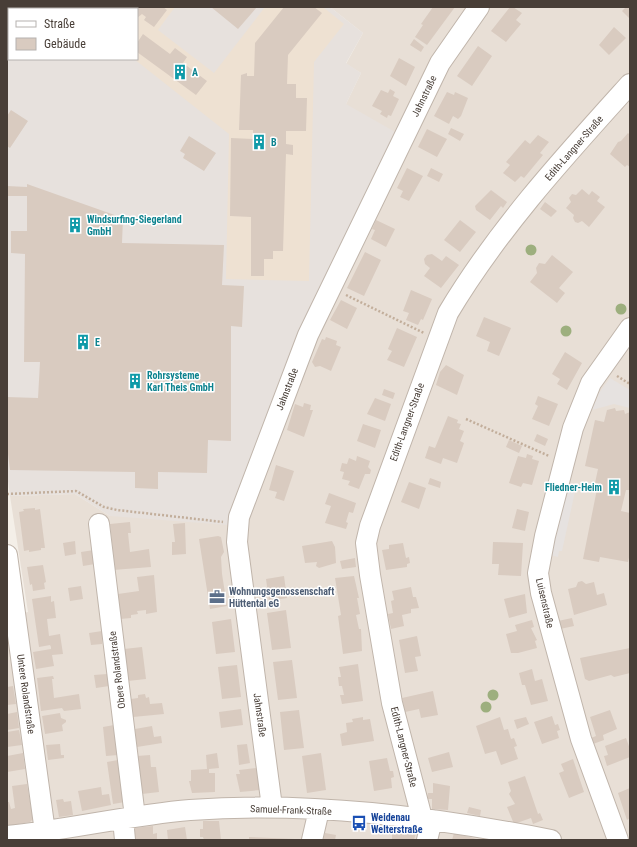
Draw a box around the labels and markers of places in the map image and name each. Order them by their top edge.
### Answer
building icon: A [171,63,189,81]
place label: A [192,67,198,78]
building icon: B [250,133,268,151]
place label: B [271,137,277,148]
place label: Windsurfing-Siegerland GmbH [87,214,182,237]
building icon: Windsurfing-Siegerland GmbH [66,216,84,234]
building icon: E [74,333,92,351]
place label: E [95,337,100,348]
place label: Rohrsysteme Karl Theis GmbH [147,370,214,393]
building icon: Rohrsysteme Karl Theis GmbH [126,372,144,390]
building icon: Fliedner-Heim [605,478,623,496]
place label: Fliedner-Heim [545,482,602,493]
place label: Wohnungsgenossenschaft Hüttental eG [229,586,334,609]
office icon: Wohnungsgenossenschaft Hüttental eG [208,588,226,606]
place label: Weidenau Welterstraße [371,812,423,835]
bus stop icon: Weidenau Welterstraße [350,814,368,832]

